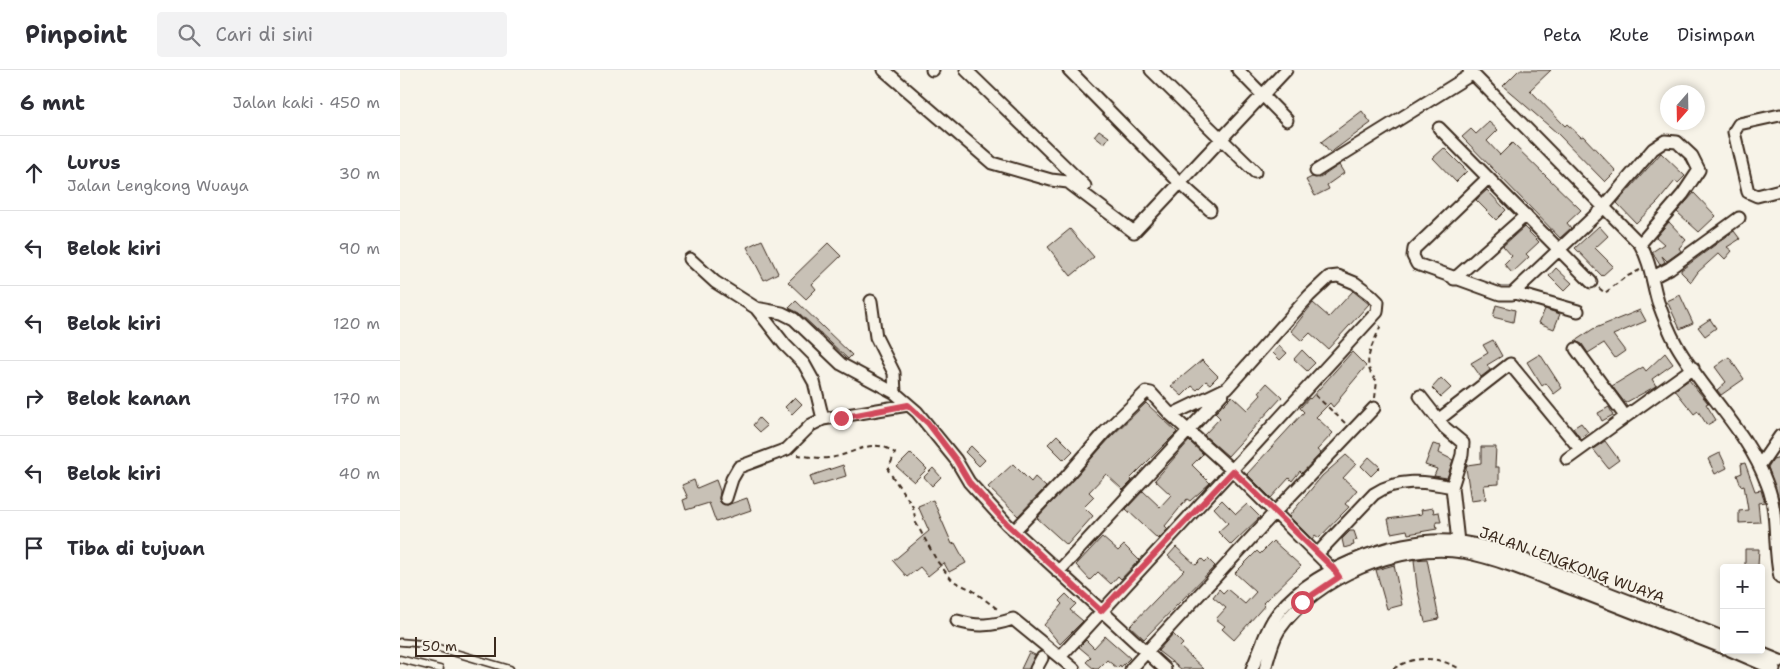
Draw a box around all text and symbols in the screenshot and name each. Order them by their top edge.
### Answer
search box [157,12,507,57]
text: Pinpoint [25,19,127,51]
icon: search [175,21,203,49]
text: Cari di sini [215,22,313,47]
text: Peta [1543,23,1581,47]
text: Rute [1609,23,1649,47]
text: Disimpan [1677,23,1755,47]
north arrow [1660,85,1705,130]
text: 6 mnt [20,89,85,117]
text: Jalan kaki · 450 m [232,92,380,113]
text: Lurus [67,150,121,175]
icon: ahead [20,159,48,187]
text: 30 m [339,163,380,184]
text: Jalan Lengkong Wuaya [67,175,249,196]
icon: left [20,234,48,262]
text: Belok kiri [67,236,161,261]
text: 90 m [339,238,380,259]
icon: left [20,309,48,337]
text: Belok kiri [67,311,161,336]
text: 120 m [333,313,380,334]
icon: right [20,384,48,412]
text: Belok kanan [67,386,191,411]
text: 170 m [333,388,380,409]
route end [830,407,853,430]
icon: left [20,459,48,487]
text: Belok kiri [67,461,161,486]
text: 40 m [338,463,380,484]
street label: JALAN LENGKONG WUAYA [1477,522,1668,608]
icon: arrive [20,534,48,562]
text: Tiba di tujuan [67,536,205,561]
map controls [1720,564,1765,654]
button: + [1720,564,1765,609]
route start [1291,591,1314,614]
button: − [1720,609,1765,654]
scale bar [415,634,496,657]
text: 50 m [422,637,457,655]

